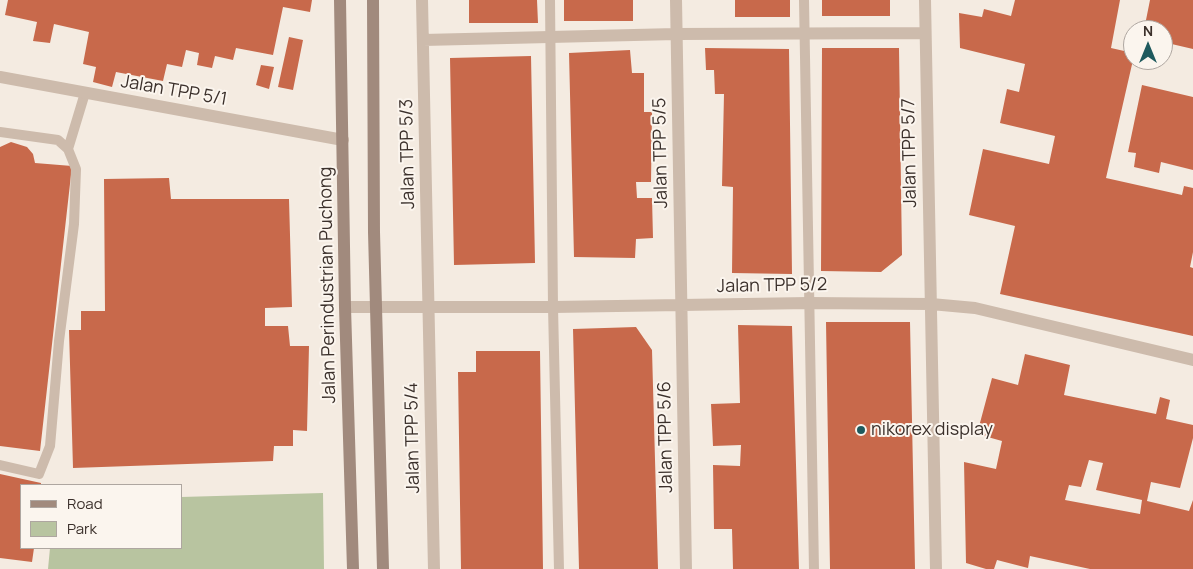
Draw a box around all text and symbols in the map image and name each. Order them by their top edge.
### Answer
north arrow [1123,20,1173,70]
text: N [1143,21,1153,40]
street label: Jalan TPP 5/1 [119,71,229,111]
street label: Jalan TPP 5/5 [649,97,673,209]
street label: Jalan TPP 5/7 [898,98,922,208]
street label: Jalan TPP 5/3 [396,99,420,209]
street label: Jalan Perindustrian Puchong [315,166,341,404]
street label: Jalan TPP 5/2 [717,274,827,298]
street label: Jalan TPP 5/6 [654,381,678,493]
street label: Jalan TPP 5/4 [401,382,425,494]
place label: nikorex display [871,419,993,441]
marker: nikorex display [855,424,867,436]
legend [20,484,182,549]
text: Road [67,493,103,514]
text: Park [67,518,97,539]

